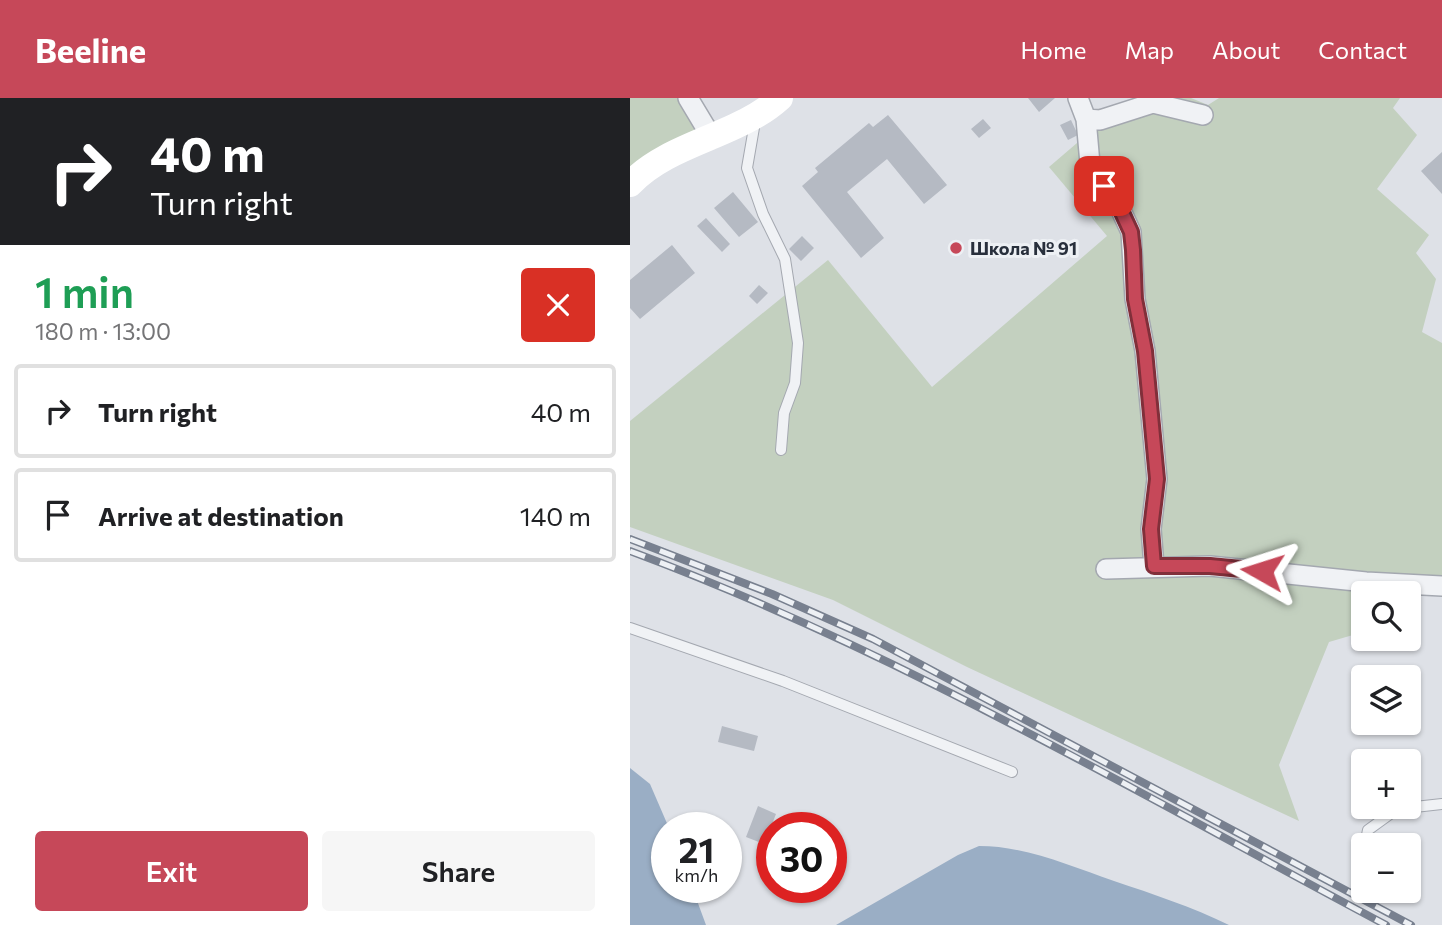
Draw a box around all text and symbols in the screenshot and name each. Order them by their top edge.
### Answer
text: Beeline [35,29,146,70]
text: Home [1021,35,1087,64]
text: Map [1125,35,1174,64]
text: About [1212,35,1280,64]
text: Contact [1318,35,1407,64]
text: 40 m [150,122,265,182]
icon: right [35,126,126,217]
pin [1074,156,1134,216]
icon: arrive [1085,167,1123,205]
text: Turn right [150,182,293,222]
place label: Школа № 91 [970,237,1077,259]
marker: Школа № 91 [948,240,964,256]
text: 1 min [35,265,134,317]
button: close [521,268,595,342]
text: 180 m · 13:00 [35,317,171,345]
icon: right [39,392,77,430]
text: Turn right [98,396,217,427]
text: 40 m [531,396,591,427]
icon: arrive [39,496,77,534]
text: Arrive at destination [98,500,344,531]
text: 140 m [520,500,591,531]
position arrow [1225,534,1299,608]
map controls [1351,581,1421,903]
button: search [1351,581,1421,651]
button: layers [1351,665,1421,735]
button: + [1351,749,1421,819]
speed limit sign: 30 [756,812,847,903]
text: 21 [679,827,714,870]
button: Exit [35,831,308,911]
button: Share [322,831,595,911]
button: − [1351,833,1421,903]
text: km/h [675,864,718,886]

